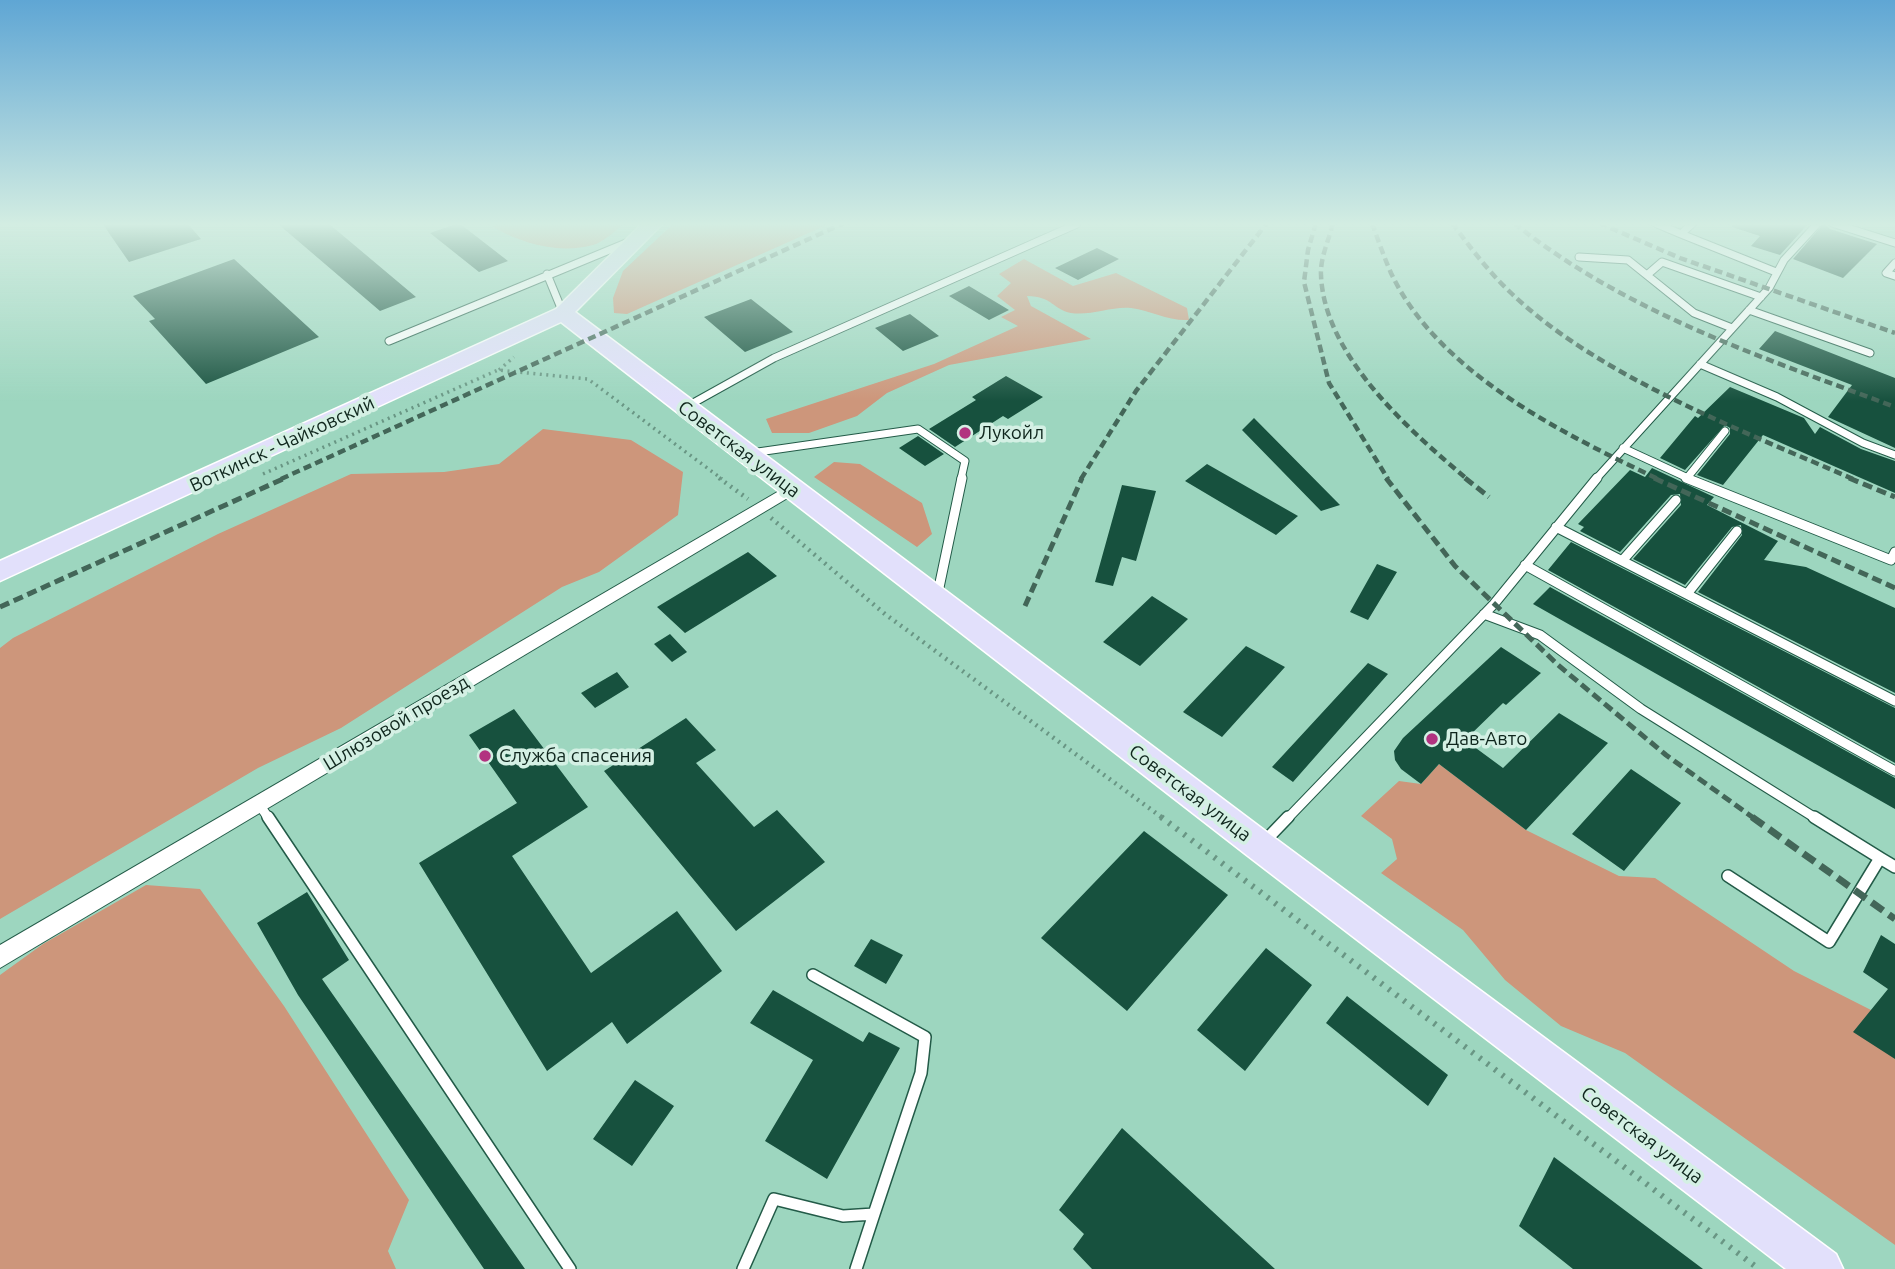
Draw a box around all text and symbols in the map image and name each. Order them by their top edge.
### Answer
street label: Воткинск - Чайковский [186,391,378,497]
street label: Советская улица [673,396,805,502]
place label: Лукойл [979,422,1044,444]
marker: Лукойл [957,425,973,441]
street label: Шлюзовой проезд [319,671,473,775]
place label: Дав-Авто [1446,728,1527,750]
marker: Дав-Авто [1424,731,1440,747]
street label: Советская улица [1124,740,1256,846]
place label: Служба спасения [499,745,652,767]
marker: Служба спасения [477,748,493,764]
street label: Советская улица [1576,1082,1708,1188]

